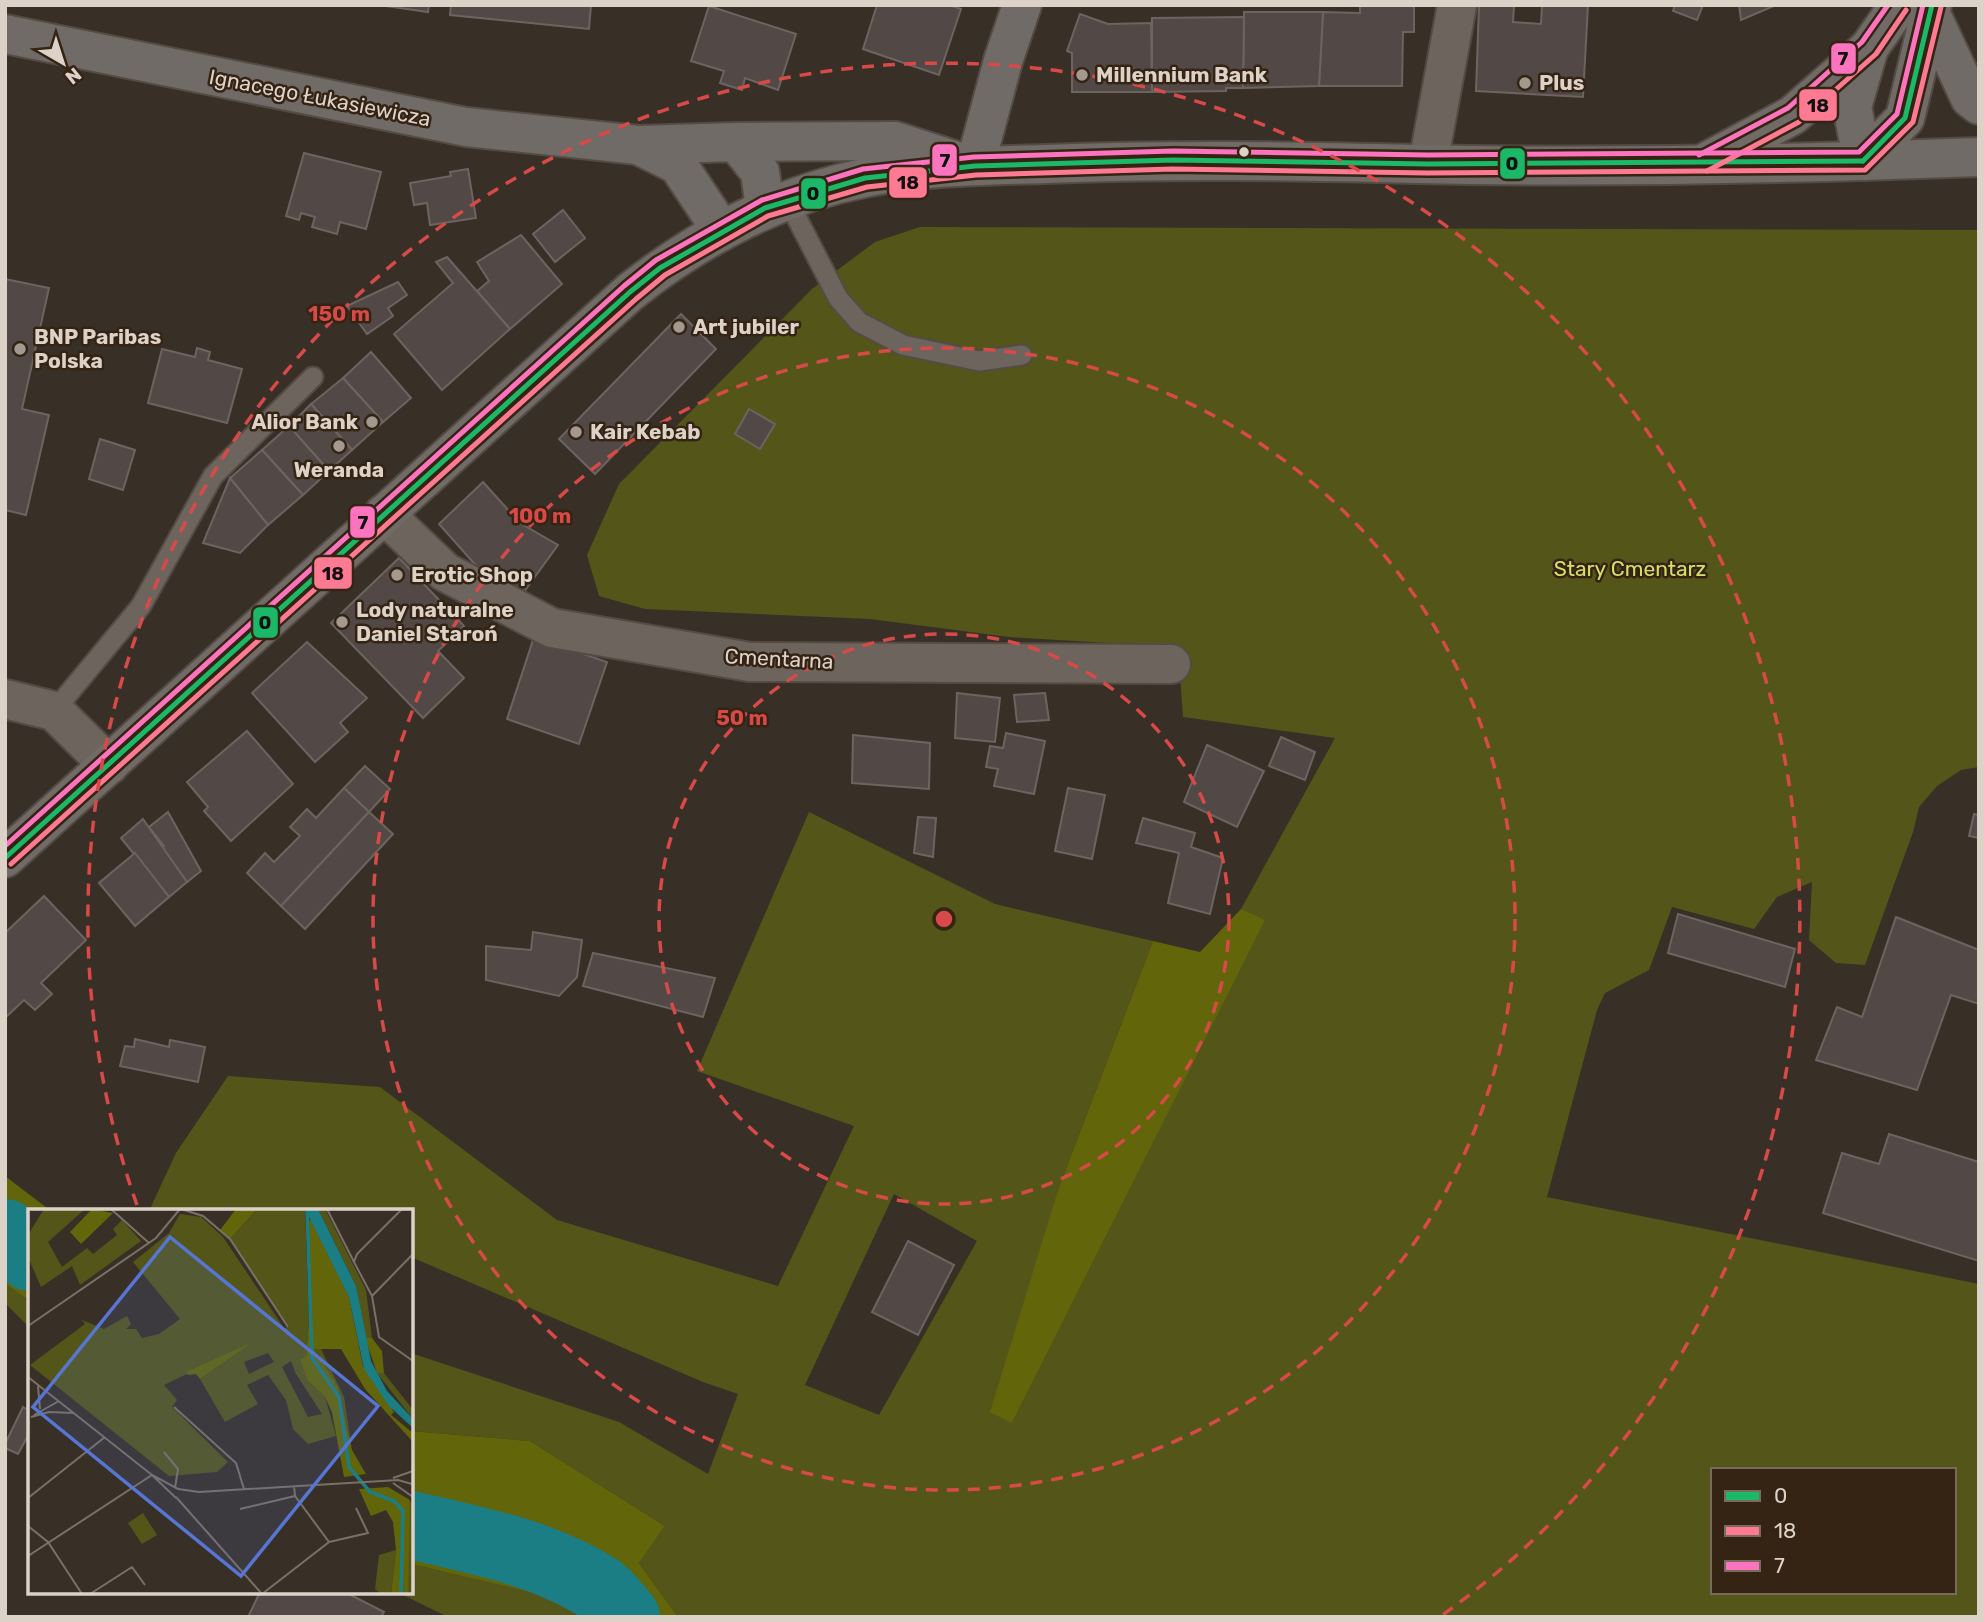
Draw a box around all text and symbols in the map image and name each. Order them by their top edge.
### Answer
north arrow [28,28,98,98]
line badge: 7 [1830,42,1857,75]
text: 7 [1838,47,1849,70]
place label: Millennium Bank [1096,62,1268,87]
text: N [61,63,86,89]
street label: Ignacego Łukasiewicza [207,64,433,131]
marker: Millennium Bank [1074,67,1090,83]
place label: Plus [1539,70,1584,95]
marker: Plus [1517,75,1533,91]
line badge: 18 [1798,88,1838,122]
text: 18 [1807,94,1829,117]
line badge: 7 [931,143,958,177]
unlabelled marker [1237,145,1251,159]
line badge: 0 [1499,147,1526,180]
text: 7 [940,149,951,172]
text: 0 [1506,152,1518,175]
line badge: 18 [888,166,928,199]
text: 18 [897,171,919,194]
line badge: 0 [800,177,827,210]
text: 0 [807,182,819,205]
text: 150 m [308,301,370,326]
place label: Art jubiler [693,314,799,339]
marker: Art jubiler [671,319,687,335]
place label: BNP Paribas Polska [34,324,161,373]
marker: BNP Paribas Polska [12,341,28,357]
place label: Alior Bank [252,409,359,434]
marker: Alior Bank [364,414,380,430]
place label: Kair Kebab [590,419,700,444]
marker: Kair Kebab [568,424,584,440]
marker: Weranda [331,438,347,454]
place label: Weranda [294,457,384,482]
text: 100 m [509,503,571,528]
line badge: 7 [349,505,376,539]
text: 7 [358,511,369,534]
line badge: 18 [313,556,353,590]
park label: Stary Cmentarz [1554,556,1706,581]
text: 18 [322,562,344,585]
place label: Erotic Shop [411,562,533,587]
marker: Erotic Shop [389,567,405,583]
place label: Lody naturalne Daniel Staroń [356,597,514,646]
line badge: 0 [252,606,279,639]
text: 0 [259,611,271,634]
marker: Lody naturalne Daniel Staroń [334,614,350,630]
street label: Cmentarna [724,643,834,674]
text: 50 m [716,705,768,730]
centre of rings [932,907,956,931]
inset map [28,1209,413,1594]
legend [1711,1468,1956,1594]
text: 0 [1774,1483,1787,1508]
text: 18 [1774,1518,1796,1543]
text: 7 [1774,1553,1785,1578]

